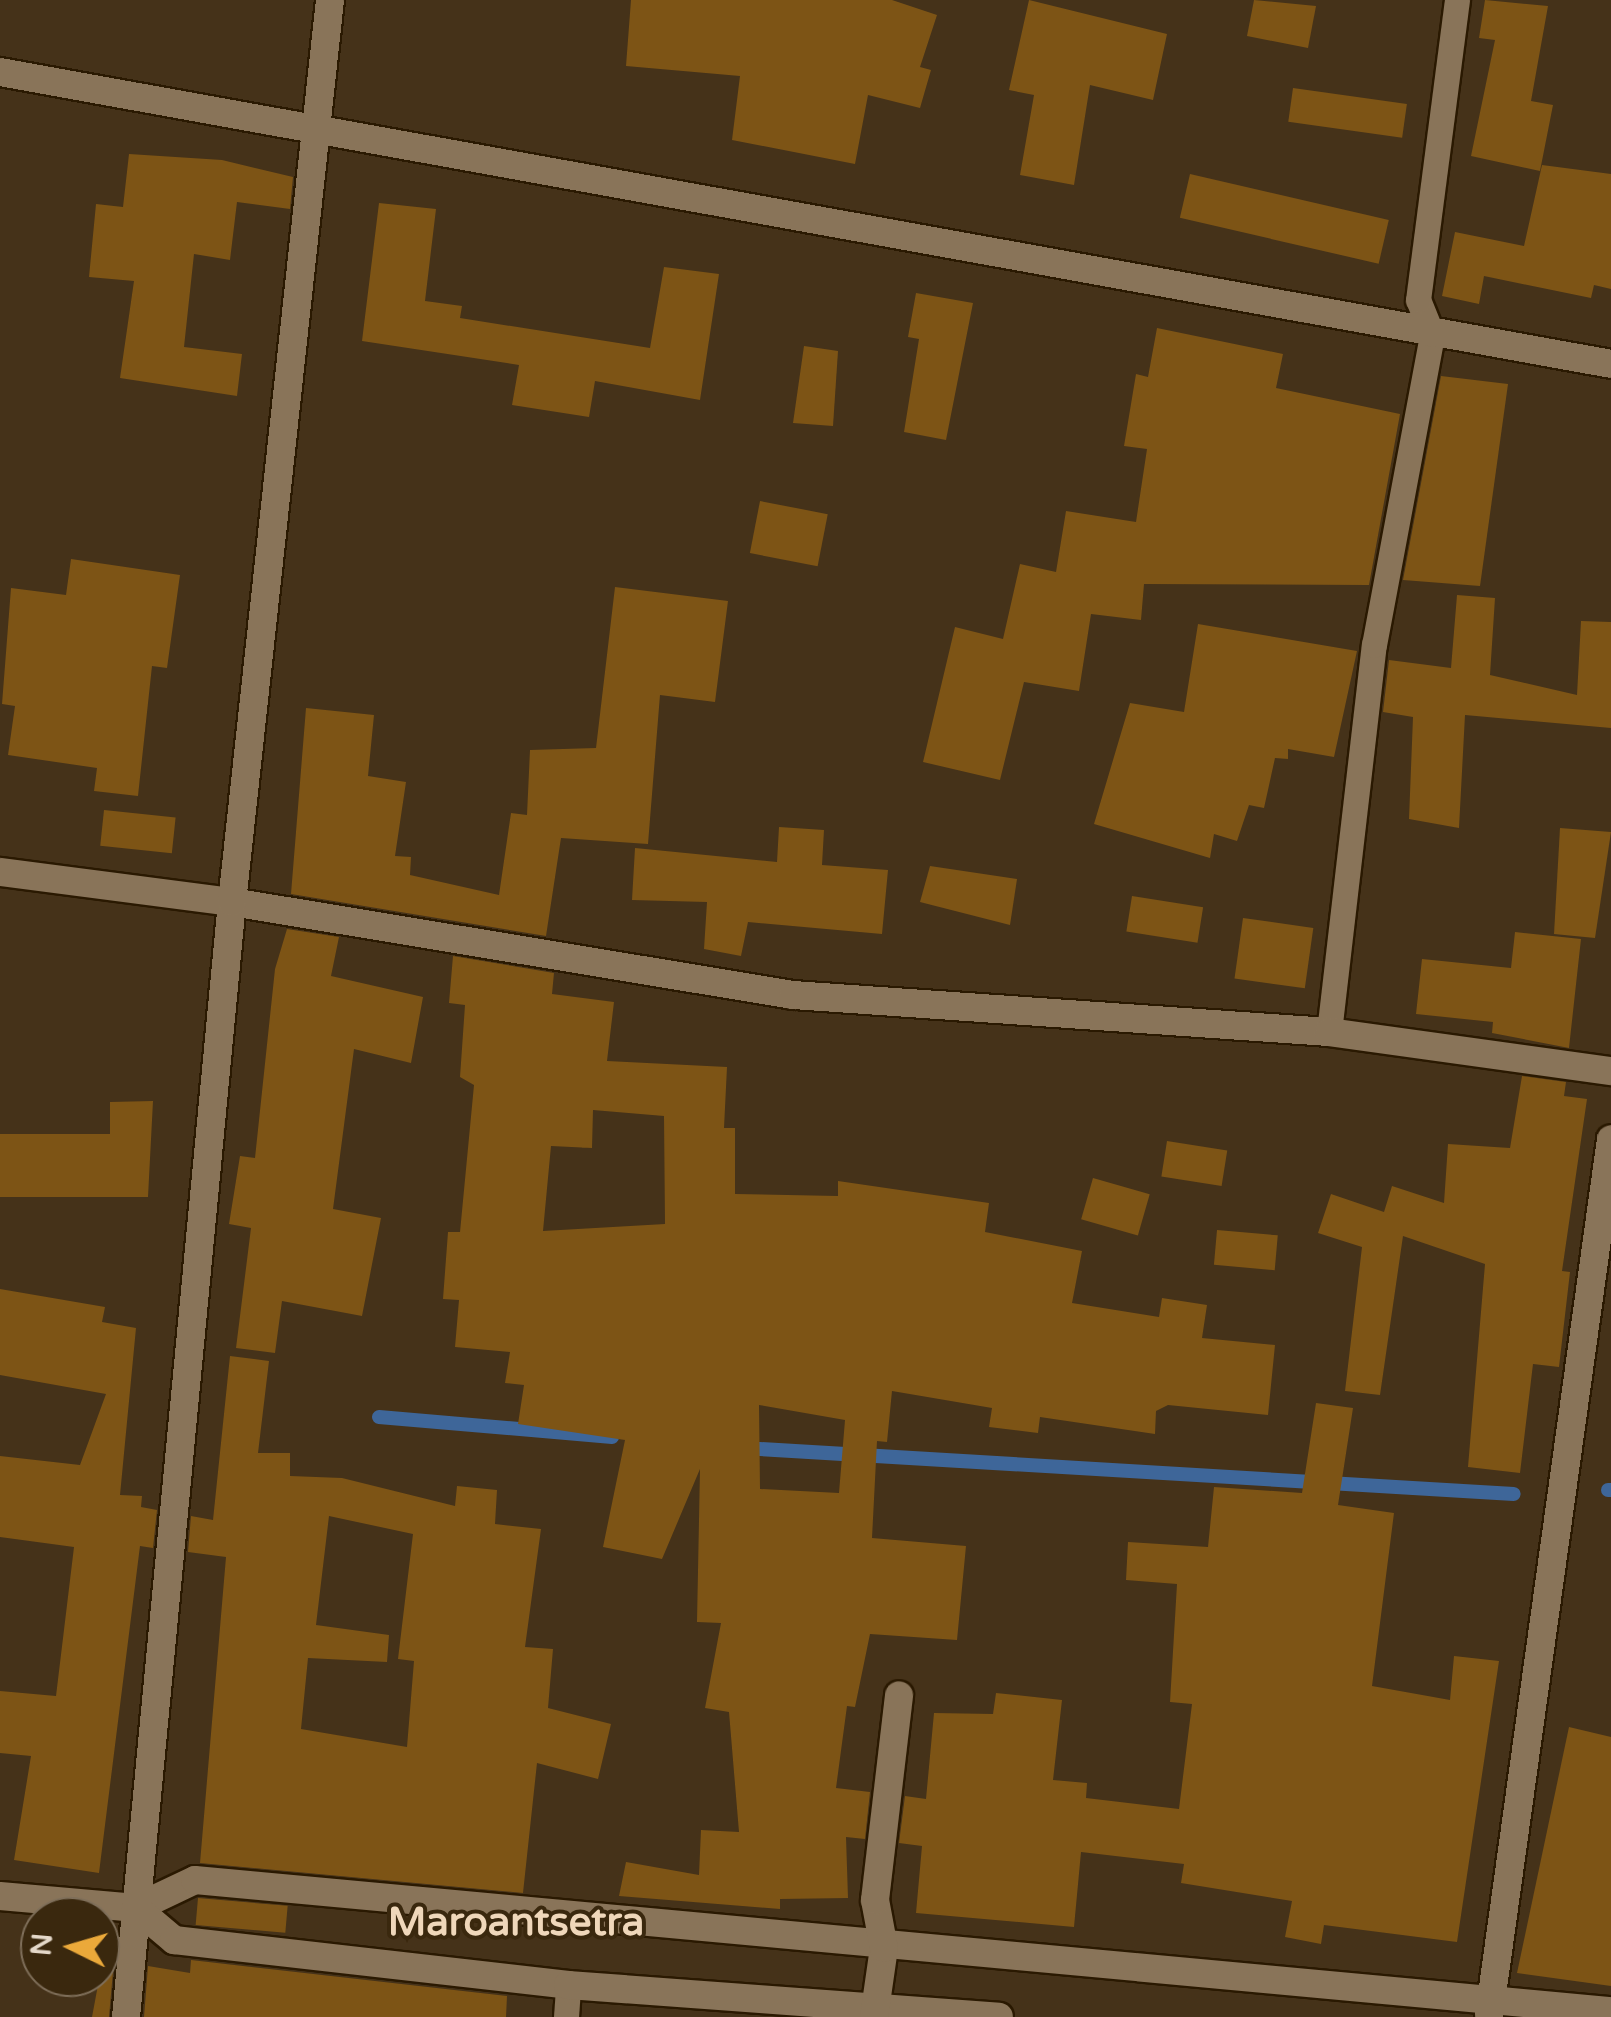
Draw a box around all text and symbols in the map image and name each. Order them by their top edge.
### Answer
north arrow [20,1897,120,1997]
district label: Maroantsetra [388,1898,644,1946]
text: N [24,1932,60,1957]

